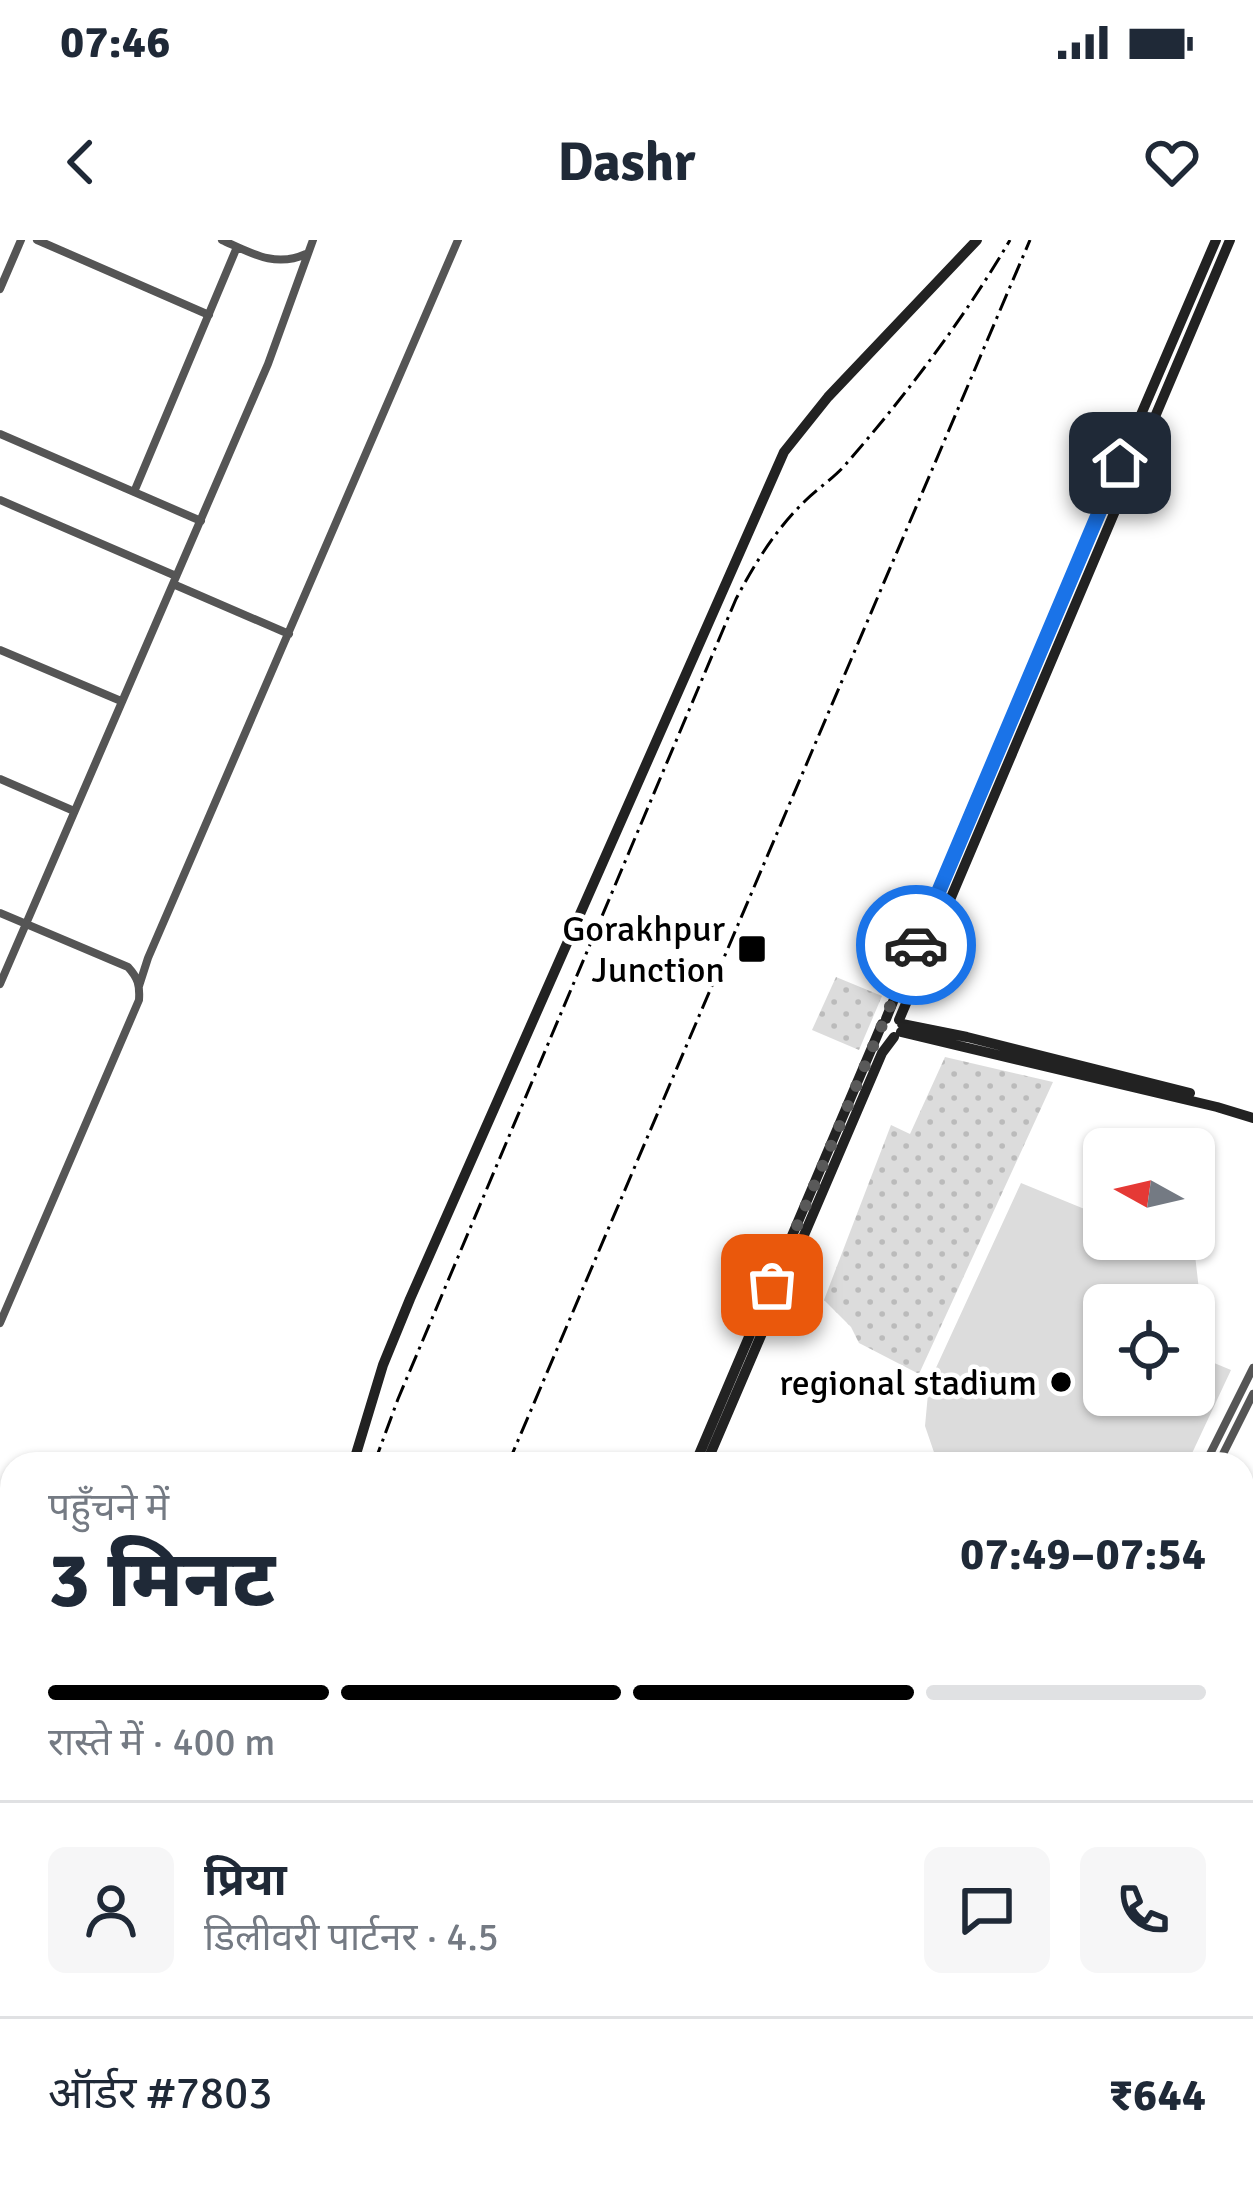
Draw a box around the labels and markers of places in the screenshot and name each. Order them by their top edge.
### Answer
pin [1069,412,1171,514]
place label: Gorakhpur Junction [562,907,726,993]
marker: Gorakhpur Junction [736,933,768,965]
pin [721,1234,823,1336]
place label: regional stadium [779,1361,1037,1406]
marker: regional stadium [1048,1369,1074,1395]

